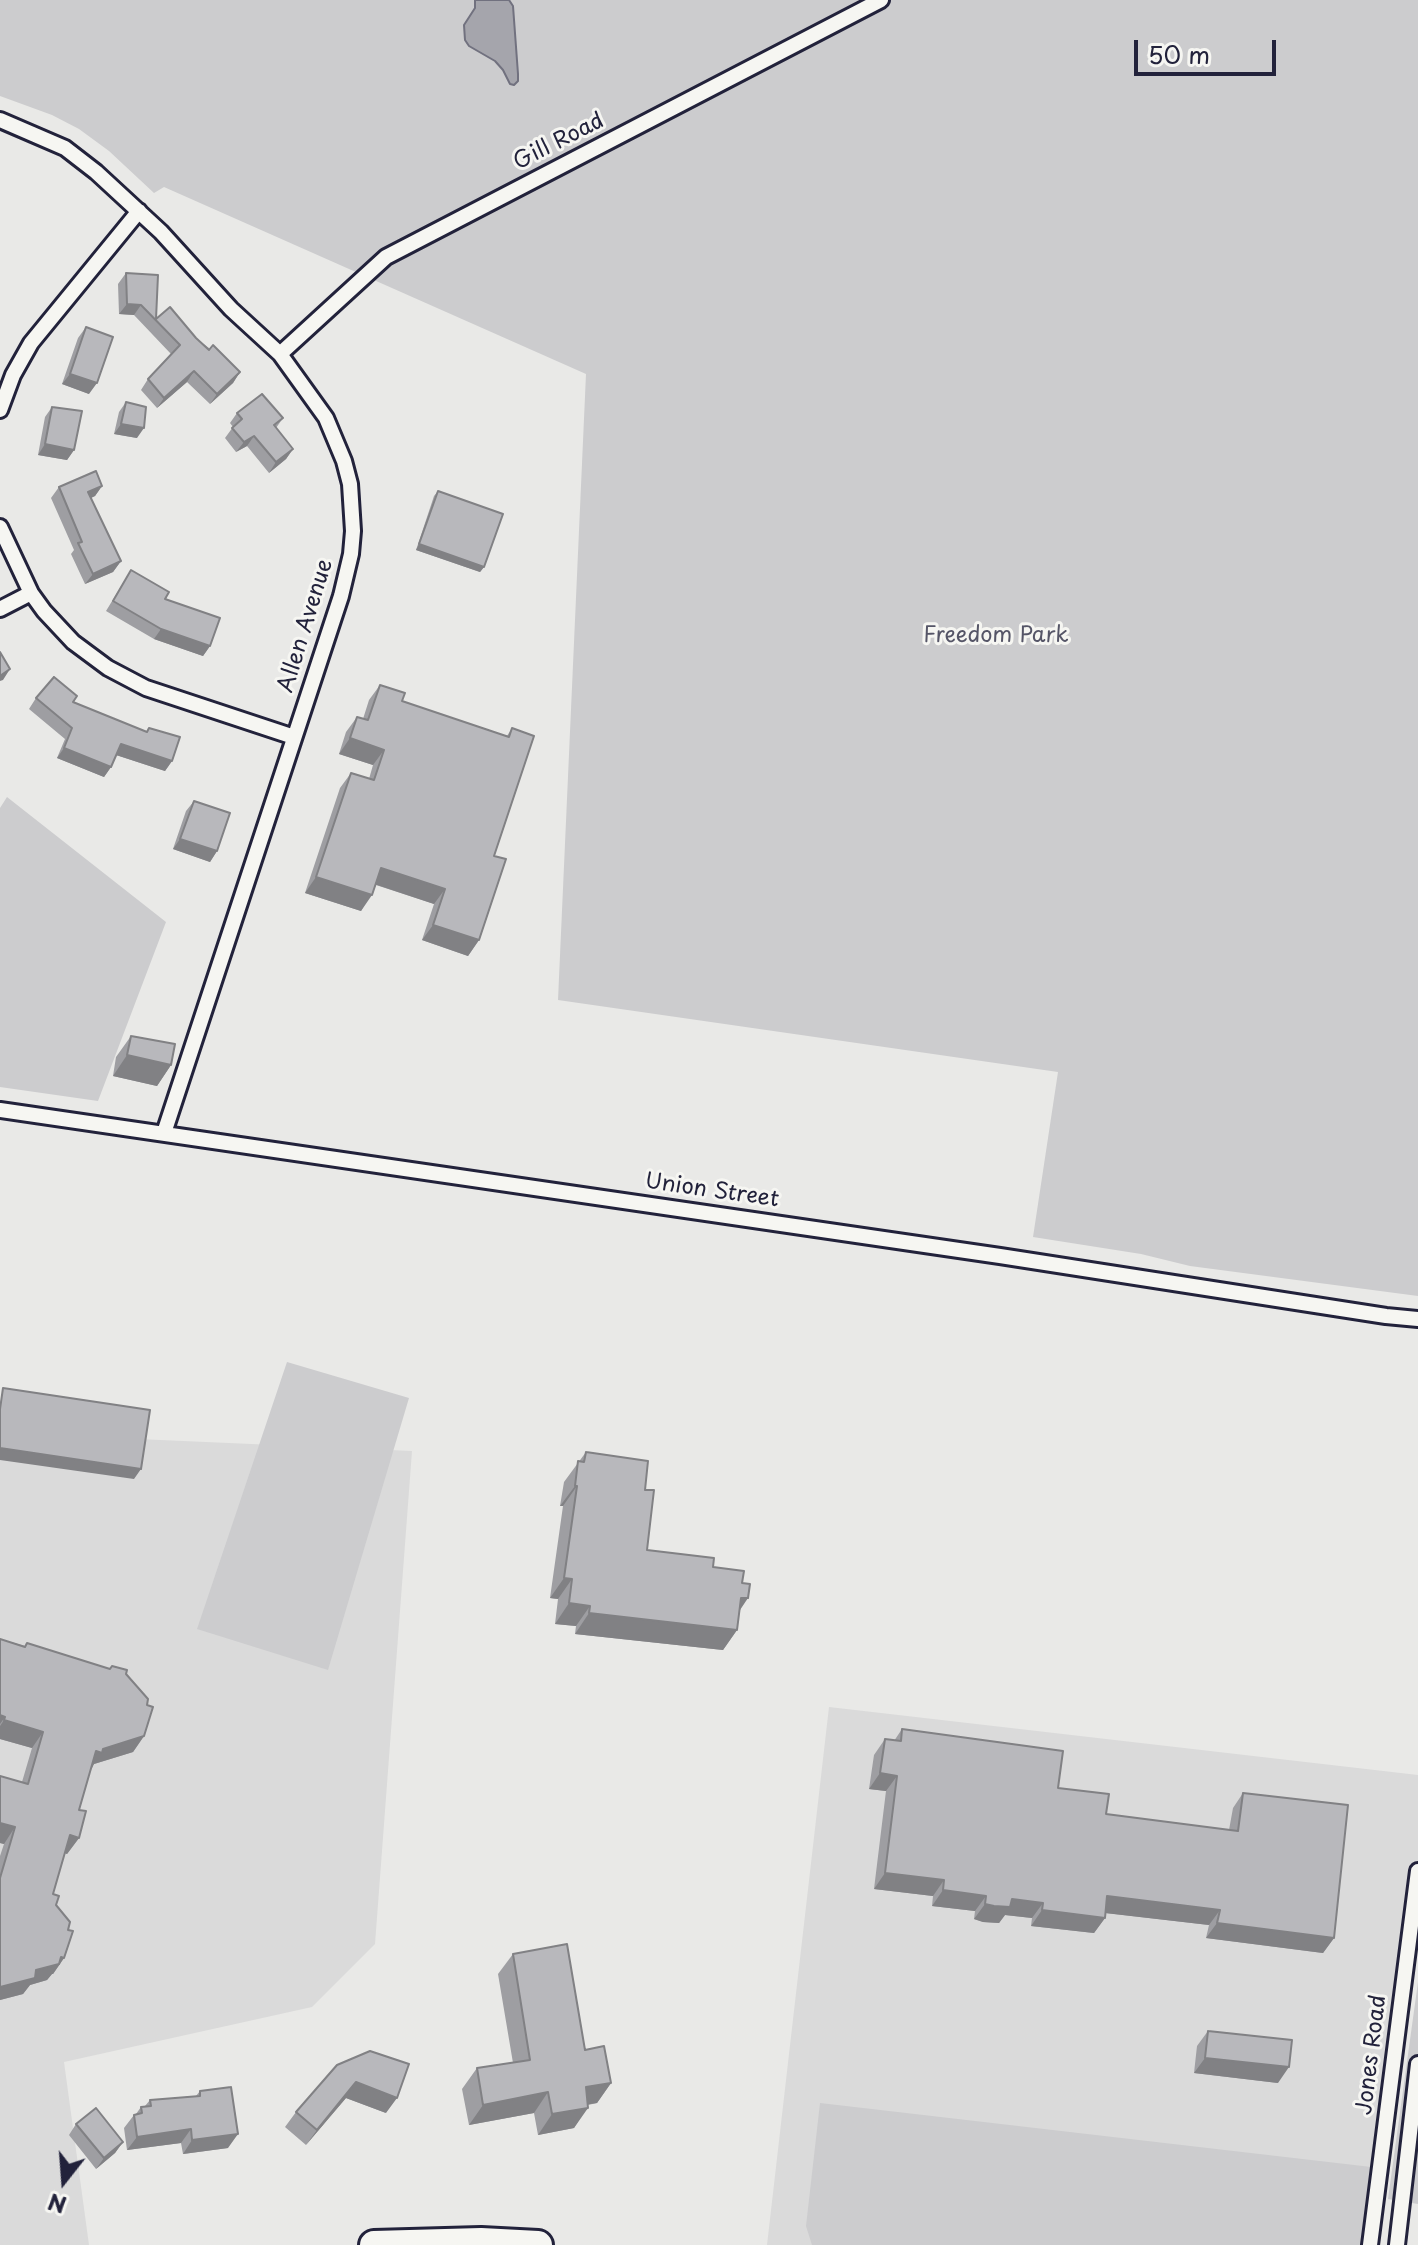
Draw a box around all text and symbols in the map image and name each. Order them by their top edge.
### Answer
scale bar [1138,24,1280,74]
text: 50 m [1148,36,1210,72]
street label: Gill Road [509,108,609,176]
street label: Allen Avenue [273,556,339,696]
park label: Freedom Park [923,623,1069,649]
street label: Union Street [643,1169,781,1213]
street label: Jones Road [1352,1993,1392,2117]
north arrow [24,2141,104,2221]
text: N [44,2186,70,2223]

